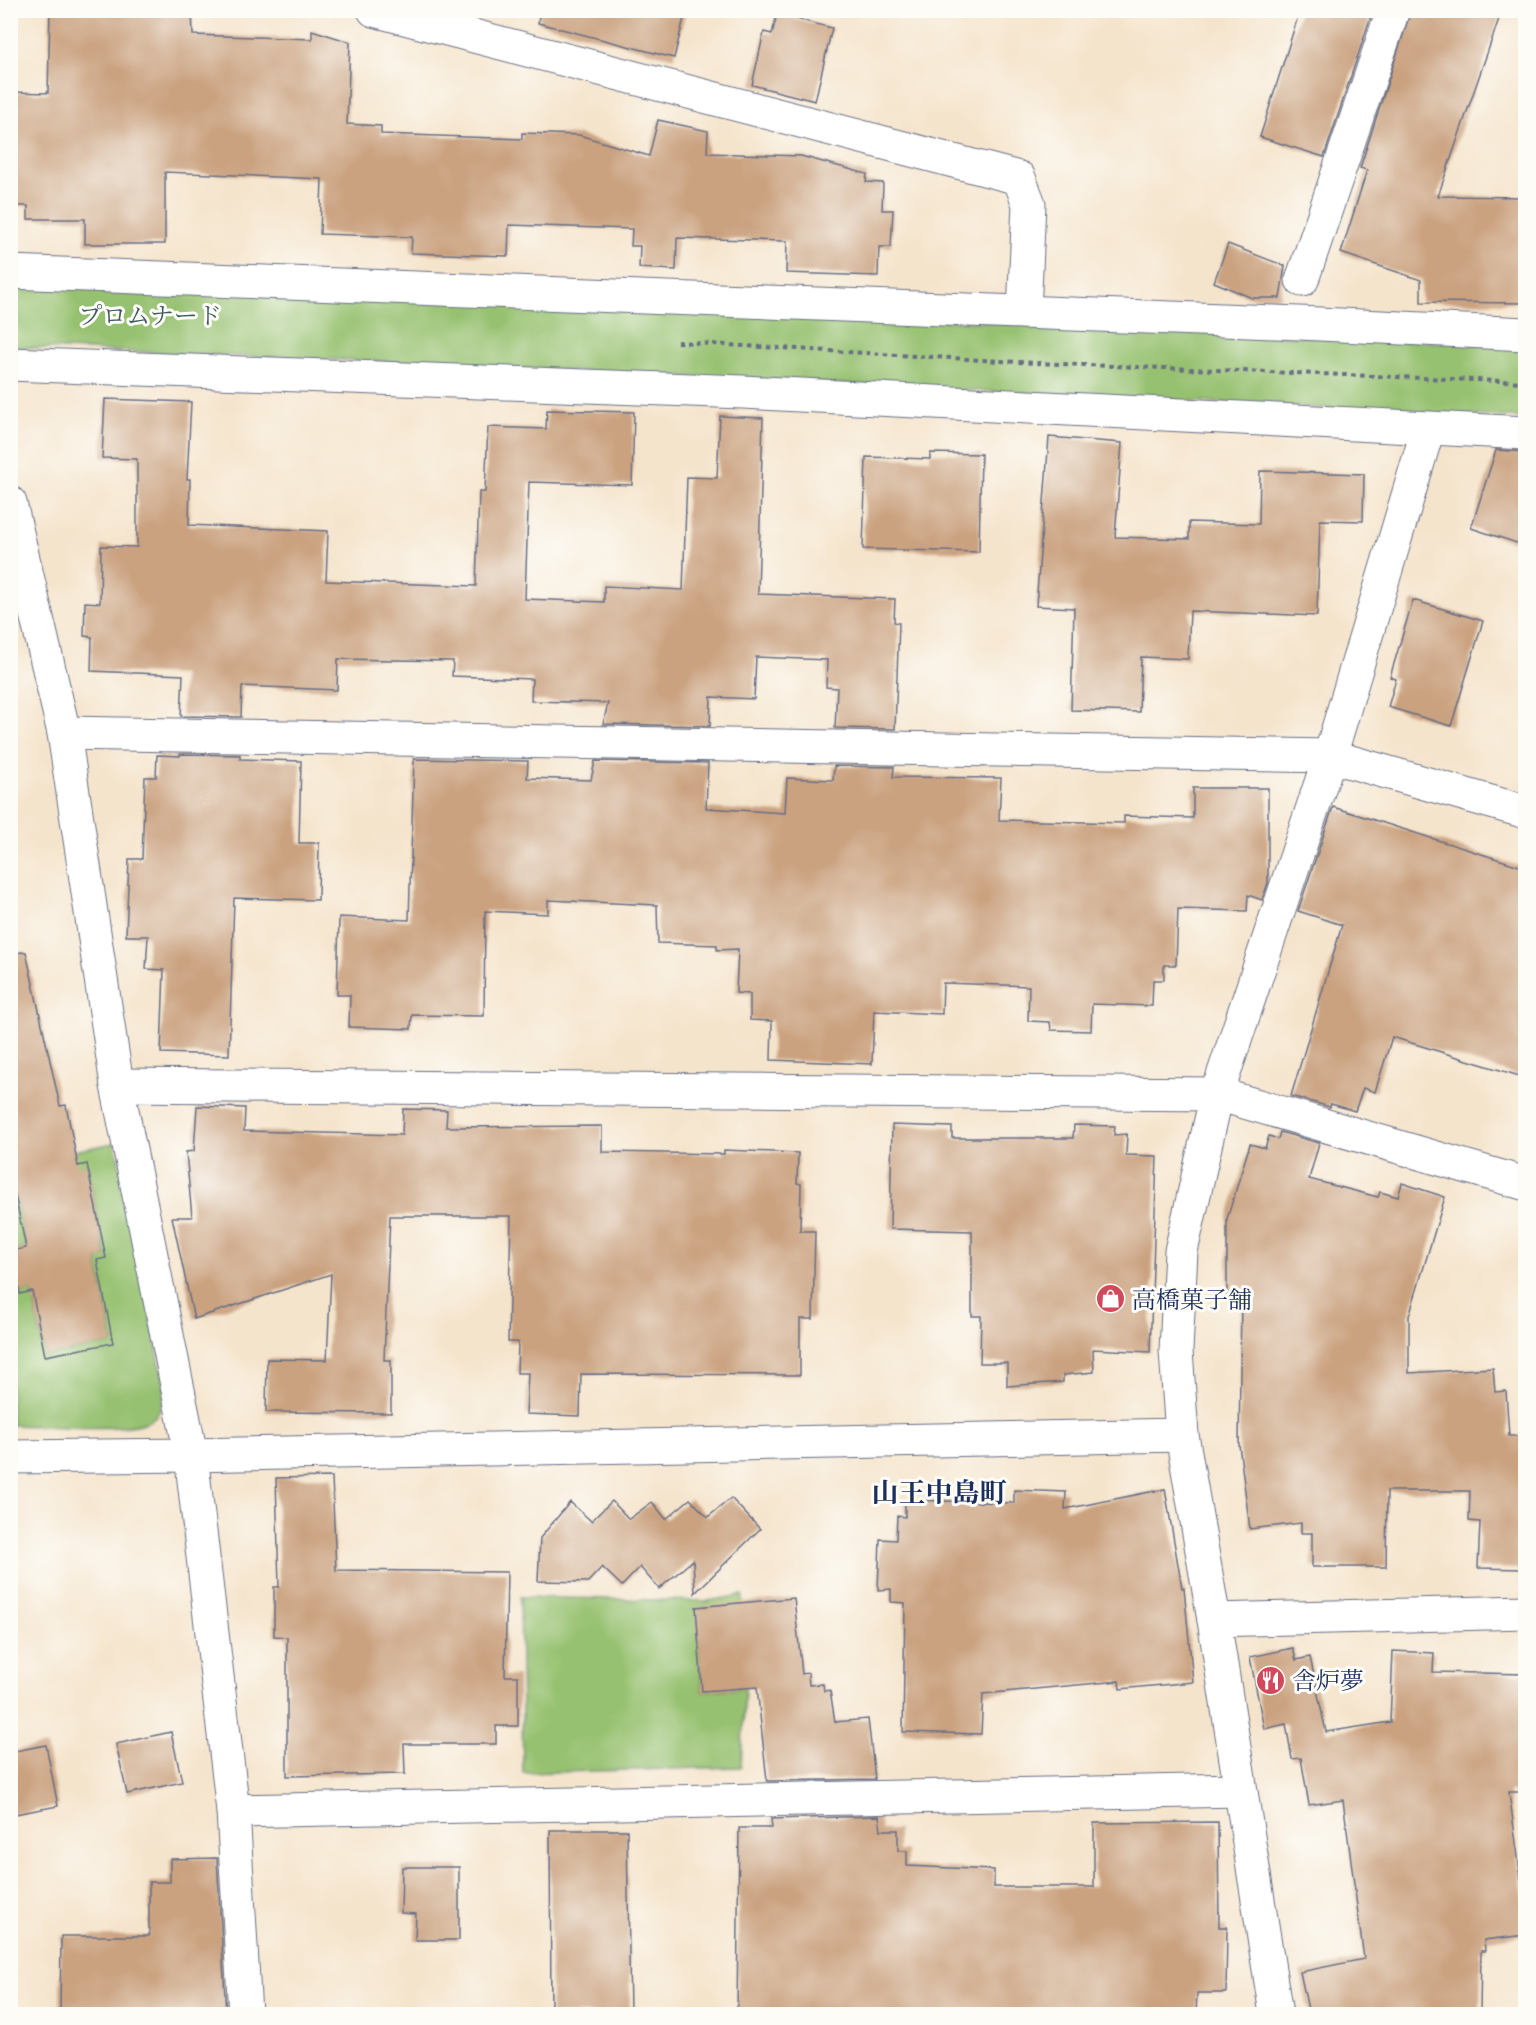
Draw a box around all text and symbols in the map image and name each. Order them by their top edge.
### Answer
park label: プロムナード [78,300,222,331]
shop icon: 高橋菓子舗 [1095,1283,1127,1315]
place label: 高橋菓子舗 [1132,1284,1252,1315]
district label: 山王中島町 [872,1475,1007,1510]
restaurant icon: 舎炉夢 [1255,1664,1287,1696]
place label: 舎炉夢 [1292,1665,1364,1696]

